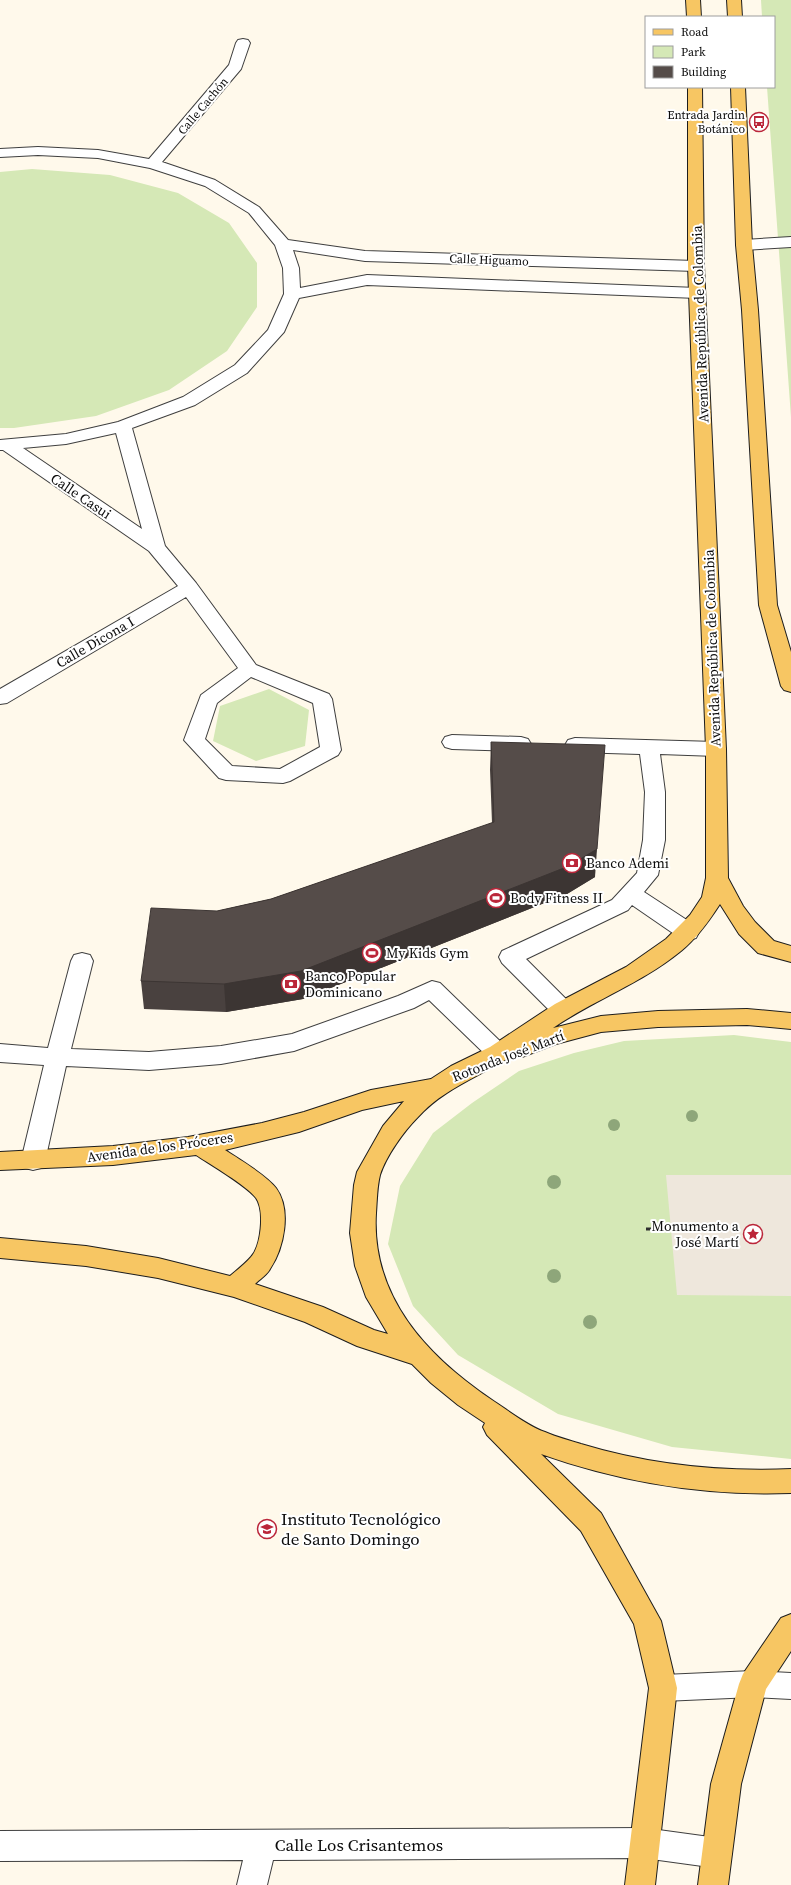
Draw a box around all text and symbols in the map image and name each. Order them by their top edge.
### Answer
legend [645,16,775,88]
text: Road [681,24,708,40]
text: Park [681,44,706,60]
text: Building [681,64,726,80]
street label: Calle Cachón [174,74,232,138]
place label: Entrada Jardin Botánico [667,107,745,137]
bus stop icon: Entrada Jardin Botánico [748,111,770,133]
street label: Avenida República de Colombia [687,224,713,423]
street label: Calle Higuamo [449,251,529,269]
street label: Calle Casui [47,468,115,524]
street label: Avenida República de Colombia [699,548,725,747]
street label: Calle Dicona I [52,611,138,673]
bank icon: Banco Ademi [561,852,583,874]
place label: Banco Ademi [586,853,669,873]
sports icon: Body Fitness II [485,887,507,909]
place label: Body Fitness II [510,888,603,908]
sports icon: My Kids Gym [361,942,383,964]
place label: My Kids Gym [386,943,469,963]
place label: Banco Popular Dominicano [305,966,396,1002]
bank icon: Banco Popular Dominicano [280,973,302,995]
street label: Rotonda José Martí [449,1025,567,1087]
street label: Avenida de los Próceres [86,1127,234,1167]
place label: Monumento a José Martí [652,1216,740,1252]
place icon: Monumento a José Martí [742,1223,764,1245]
place label: Instituto Tecnológico de Santo Domingo [281,1507,441,1551]
school or university icon: Instituto Tecnológico de Santo Domingo [256,1518,278,1540]
street label: Calle Los Crisantemos [275,1833,443,1857]

